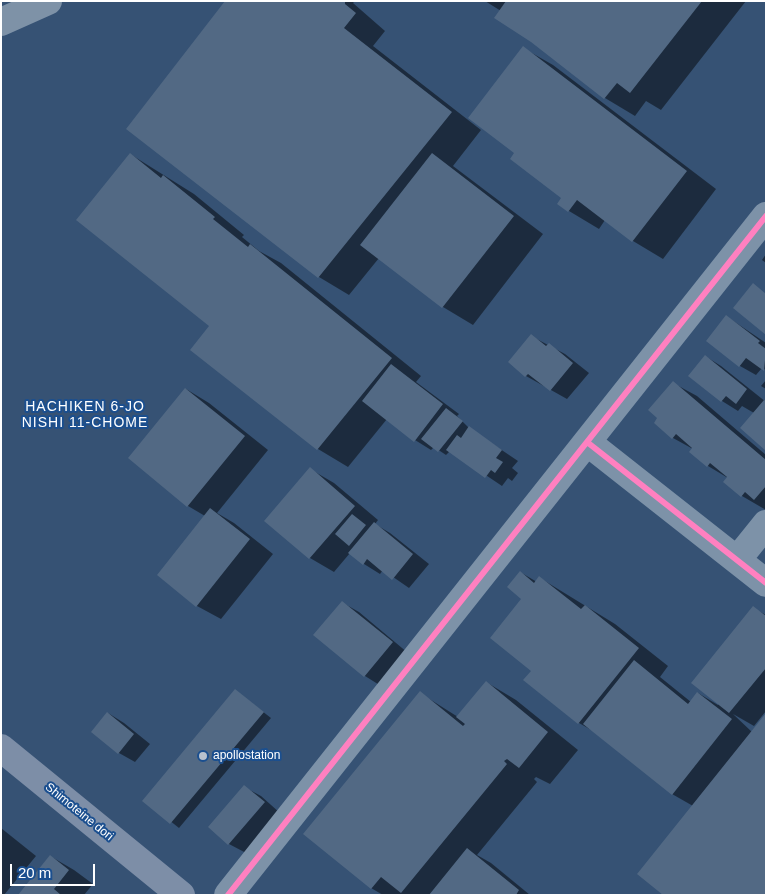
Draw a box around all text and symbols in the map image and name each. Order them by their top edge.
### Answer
district label: HACHIKEN 6-JO NISHI 11-CHOME [20,399,150,432]
place label: apollostation [213,749,280,763]
marker: apollostation [197,750,209,762]
street label: Shimoteine dori [42,780,116,844]
scale bar [12,854,98,886]
text: 20 m [18,864,51,881]

